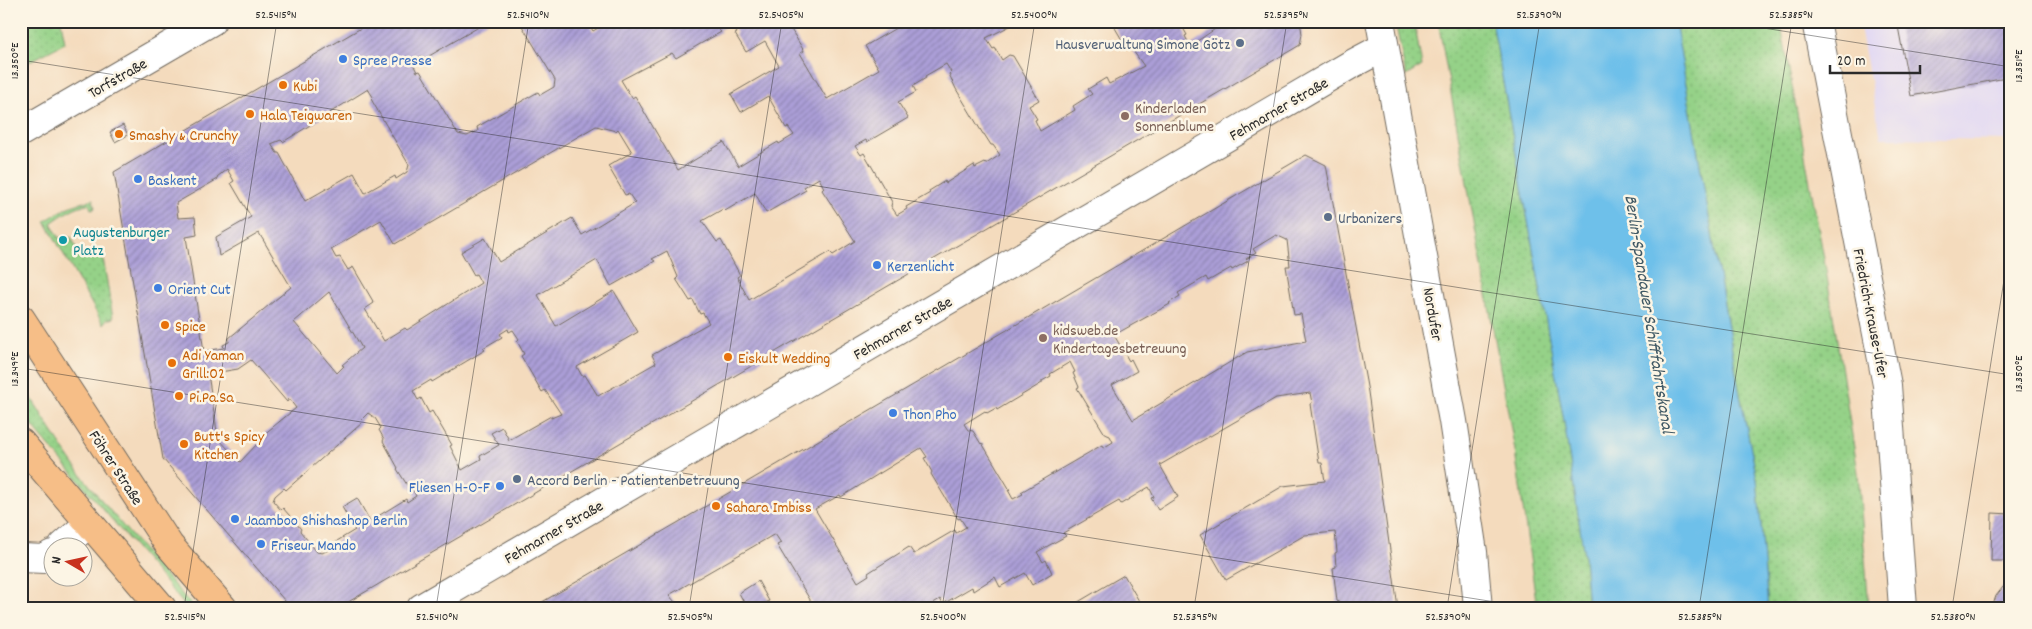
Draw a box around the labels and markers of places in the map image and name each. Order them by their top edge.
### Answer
place label: Hausverwaltung Simone Götz [1055,34,1230,57]
marker: Hausverwaltung Simone Götz [1234,37,1246,49]
place label: Spree Presse [353,50,432,73]
marker: Spree Presse [337,53,349,65]
place label: Kubi [293,76,317,99]
marker: Kubi [277,79,289,91]
place label: Kinderladen Sonnenblume [1135,98,1214,139]
place label: Hala Teigwaren [260,105,352,128]
marker: Hala Teigwaren [244,108,256,120]
marker: Kinderladen Sonnenblume [1119,110,1131,122]
place label: Smashy & Crunchy [129,125,238,148]
marker: Smashy & Crunchy [113,128,125,140]
place label: Baskent [148,170,197,193]
marker: Baskent [132,173,144,185]
place label: Urbanizers [1338,208,1402,231]
marker: Urbanizers [1322,211,1334,223]
place label: Augustenburger Platz [73,222,169,263]
marker: Augustenburger Platz [57,234,69,246]
place label: Kerzenlicht [887,256,954,279]
marker: Kerzenlicht [871,259,883,271]
place label: Orient Cut [168,279,231,302]
marker: Orient Cut [152,282,164,294]
place label: Spice [175,316,206,339]
marker: Spice [159,319,171,331]
place label: kidsweb.de Kindertagesbetreuung [1053,320,1186,361]
marker: kidsweb.de Kindertagesbetreuung [1037,332,1049,344]
place label: Adi Yaman Grill:02 [182,345,244,386]
place label: Eiskult Wedding [738,348,830,371]
marker: Eiskult Wedding [722,351,734,363]
marker: Adi Yaman Grill:02 [166,357,178,369]
place label: Pi.Pa.Sa [189,387,234,410]
marker: Pi.Pa.Sa [173,390,185,402]
place label: Thon Pho [903,404,957,427]
marker: Thon Pho [887,407,899,419]
place label: Butt's Spicy Kitchen [194,426,265,467]
marker: Butt's Spicy Kitchen [178,438,190,450]
place label: Accord Berlin - Patientenbetreuung [527,470,740,493]
marker: Accord Berlin - Patientenbetreuung [511,473,523,485]
place label: Fliesen H-O-F [409,477,490,500]
marker: Fliesen H-O-F [494,480,506,492]
place label: Sahara Imbiss [726,497,812,520]
marker: Sahara Imbiss [710,500,722,512]
place label: Jaamboo Shishashop Berlin [245,510,407,533]
marker: Jaamboo Shishashop Berlin [229,513,241,525]
place label: Friseur Mando [271,535,356,558]
marker: Friseur Mando [255,538,267,550]

